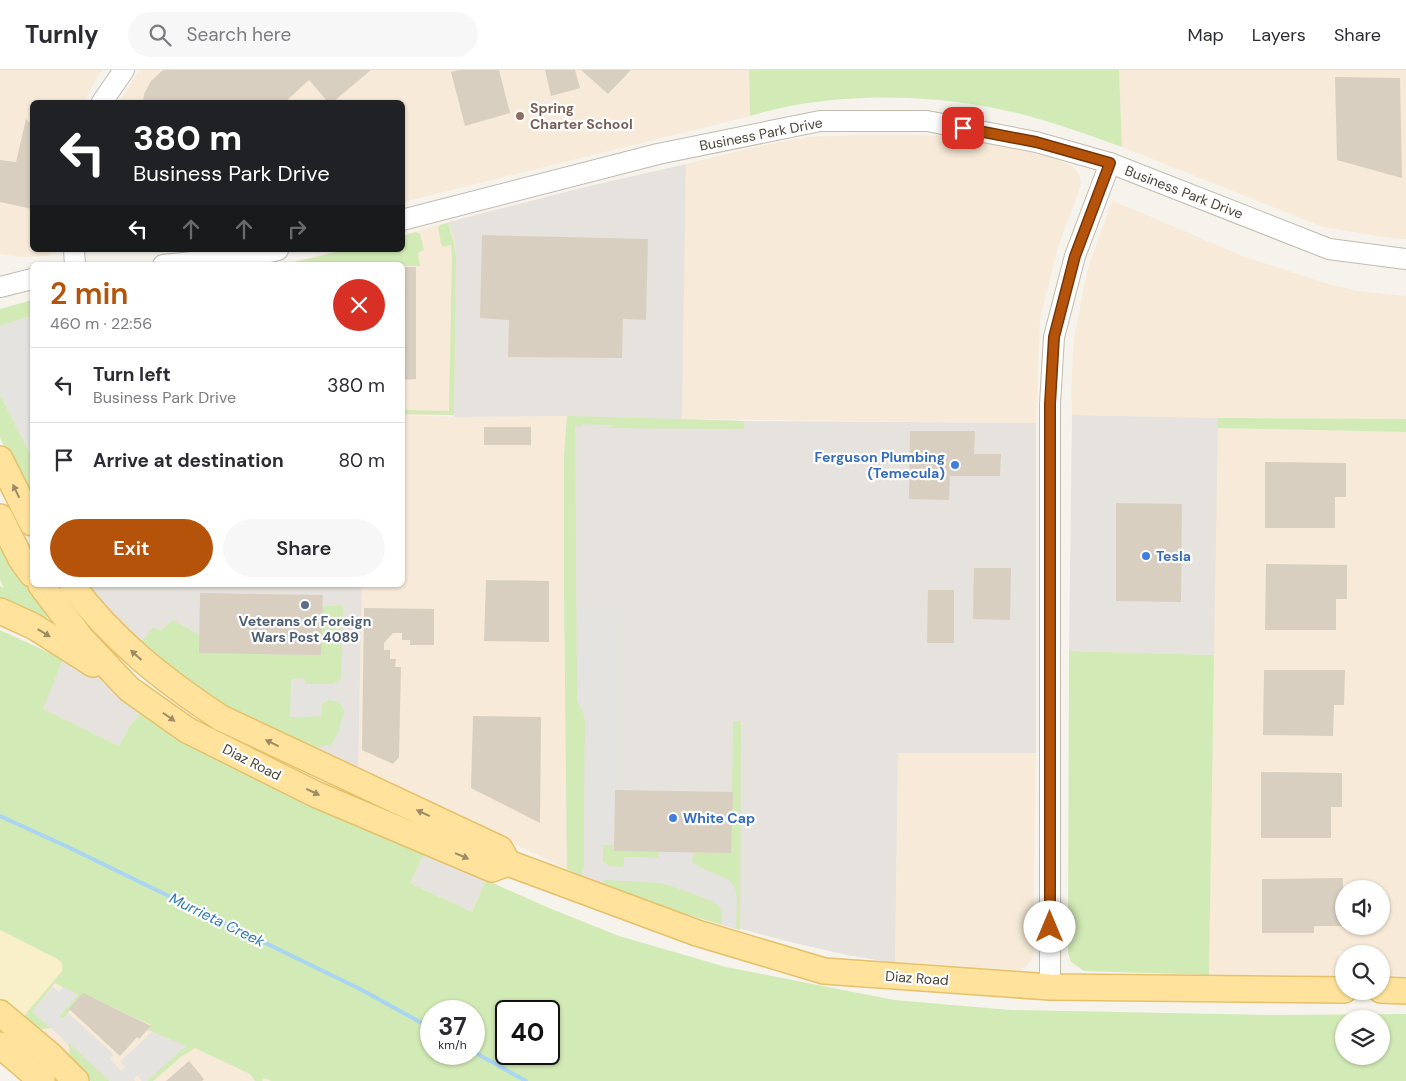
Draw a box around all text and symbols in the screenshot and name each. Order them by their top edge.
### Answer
search box [128,12,478,57]
text: Turnly [25,19,98,50]
icon: search [146,21,174,49]
text: Search here [186,22,291,47]
text: Map [1188,23,1224,47]
text: Layers [1252,23,1306,47]
text: Share [1334,23,1381,47]
place label: Spring Charter School [530,99,633,133]
pin [942,107,984,149]
marker: Spring Charter School [514,110,526,122]
street label: Business Park Drive [698,113,824,155]
icon: arrive [949,114,977,142]
text: 380 m [133,115,242,161]
icon: left [50,120,115,185]
text: Business Park Drive [133,159,330,188]
street label: Business Park Drive [1122,161,1246,223]
icon: left [124,215,152,243]
icon: ahead [177,215,205,243]
icon: ahead [230,215,258,243]
icon: right [283,215,311,243]
text: 2 min [50,274,128,313]
button: close [333,279,385,331]
text: 460 m · 22:56 [50,313,152,334]
text: Turn left [93,362,171,387]
icon: left [50,371,78,399]
text: 380 m [327,373,385,398]
text: Business Park Drive [93,387,236,408]
icon: arrive [50,446,78,474]
text: Arrive at destination [93,448,284,473]
text: 80 m [338,448,385,473]
place label: Ferguson Plumbing (Temecula) [815,448,945,482]
marker: Ferguson Plumbing (Temecula) [949,459,961,471]
one-way arrow [12,484,20,498]
button: Exit [50,519,213,577]
button: Share [223,519,385,577]
place label: Tesla [1156,547,1191,565]
marker: Tesla [1140,550,1152,562]
marker: Veterans of Foreign Wars Post 4089 [299,599,311,611]
place label: Veterans of Foreign Wars Post 4089 [239,612,371,646]
one-way arrow [37,628,50,637]
one-way arrow [131,649,143,661]
one-way arrow [162,712,176,722]
one-way arrow [265,739,279,747]
street label: Diaz Road [220,740,284,784]
one-way arrow [305,788,320,797]
one-way arrow [416,809,430,817]
place label: White Cap [683,809,755,827]
marker: White Cap [667,812,679,824]
one-way arrow [455,853,469,861]
map controls [1335,880,1390,1065]
button: sound [1335,880,1390,935]
water label: Murrieta Creek [166,888,268,952]
position arrow [1023,900,1075,952]
button: search [1335,945,1390,1000]
street label: Diaz Road [885,967,949,989]
speed limit sign: 40 [495,1000,560,1065]
text: 37 [438,1010,467,1043]
button: layers [1335,1010,1390,1065]
text: km/h [438,1037,467,1053]

